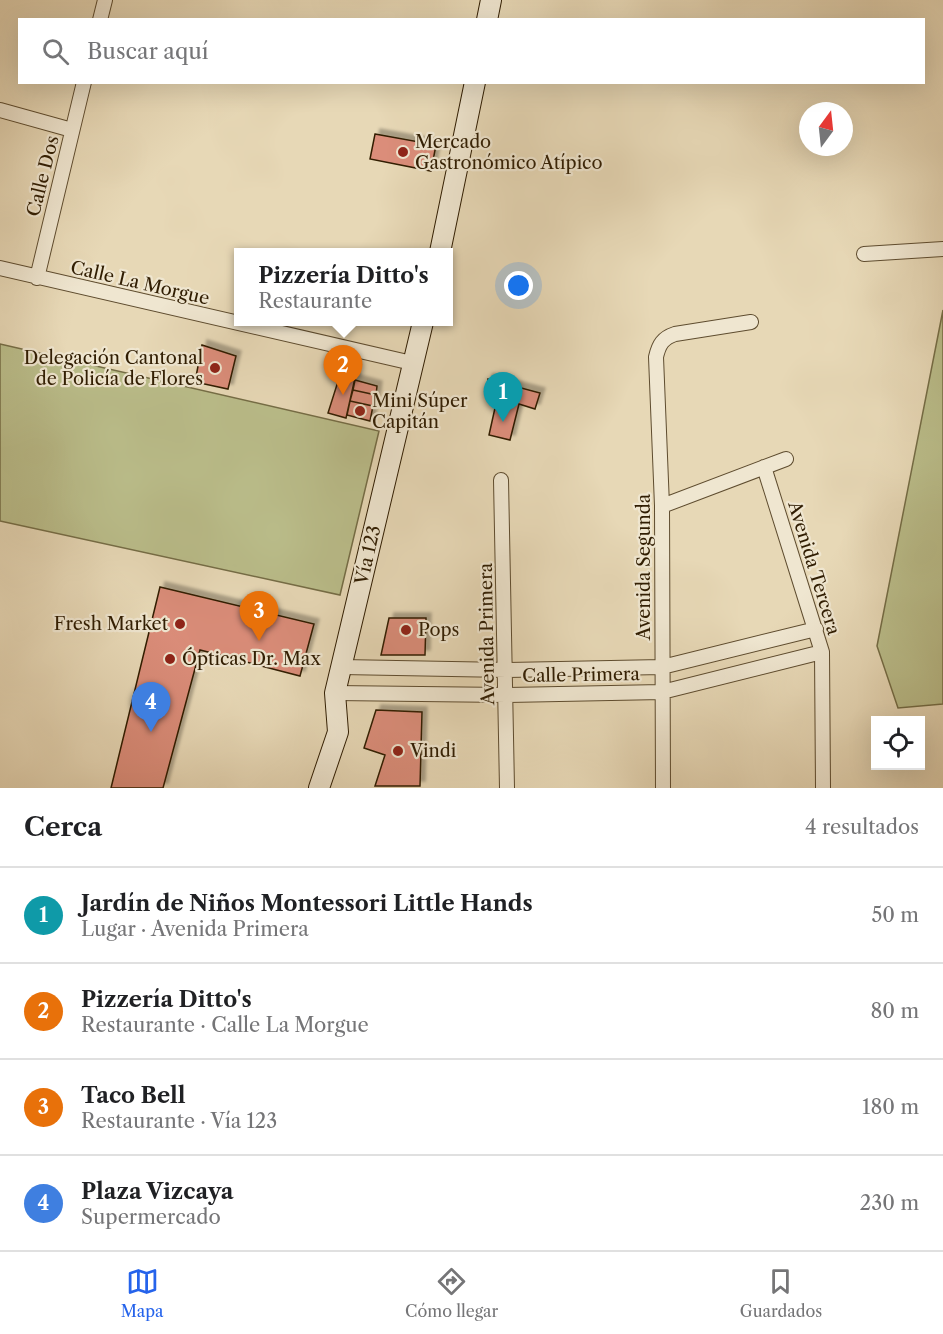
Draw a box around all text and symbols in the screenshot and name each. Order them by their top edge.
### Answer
search box [18,18,925,84]
icon: search [39,35,72,68]
text: Buscar aquí [87,38,209,65]
north arrow [799,102,853,156]
place label: Mercado Gastronómico Atípico [415,131,603,174]
street label: Calle Dos [22,133,64,219]
marker: Mercado Gastronómico Atípico [396,145,410,159]
popup [234,248,453,326]
street label: Calle La Morgue [68,256,212,310]
text: Pizzería Ditto's [258,262,429,289]
your location [504,271,533,300]
text: Restaurante [258,289,372,313]
pin: 2 [324,346,362,395]
place label: Delegación Cantonal de Policía de Flores [24,347,203,390]
marker: Delegación Cantonal de Policía de Flores [208,361,222,375]
pin: 1 [484,372,522,422]
place label: Mini Súper Capitán [372,390,468,433]
marker: Mini Súper Capitán [353,404,367,418]
street label: Avenida Segunda [633,493,655,641]
street label: Avenida Tercera [783,498,845,638]
street label: Vía 123 [350,523,385,588]
street label: Avenida Primera [475,562,499,706]
pin: 3 [240,592,278,641]
place label: Fresh Market [54,613,169,635]
marker: Fresh Market [173,617,187,631]
place label: Pops [418,619,459,641]
marker: Pops [399,623,413,637]
place label: Ópticas Dr. Max [182,647,321,670]
marker: Ópticas Dr. Max [163,652,177,666]
street label: Calle Primera [522,663,641,687]
pin: 4 [132,682,170,732]
map controls [871,716,925,770]
button: locate [871,716,925,770]
place label: Vindi [409,740,457,762]
marker: Vindi [391,744,405,758]
text: Cerca [24,811,102,843]
text: 4 resultados [805,815,919,839]
text: Jardín de Niños Montessori Little Hands [81,890,533,917]
text: 1 [39,903,48,927]
text: 50 m [872,903,919,927]
text: Lugar · Avenida Primera [81,917,309,941]
text: Pizzería Ditto's [81,986,252,1013]
text: 2 [38,999,49,1023]
text: 80 m [871,999,919,1023]
text: Restaurante · Calle La Morgue [81,1013,369,1037]
text: Taco Bell [81,1082,186,1109]
text: 3 [38,1095,49,1119]
text: 180 m [862,1095,919,1119]
text: Restaurante · Vía 123 [81,1109,277,1133]
text: Plaza Vizcaya [81,1178,233,1205]
text: 4 [38,1191,49,1215]
text: 230 m [860,1191,919,1215]
text: Supermercado [81,1205,221,1229]
tab: Mapa [121,1265,164,1321]
tab: Cómo llegar [405,1265,498,1321]
tab: Guardados [740,1265,822,1321]

